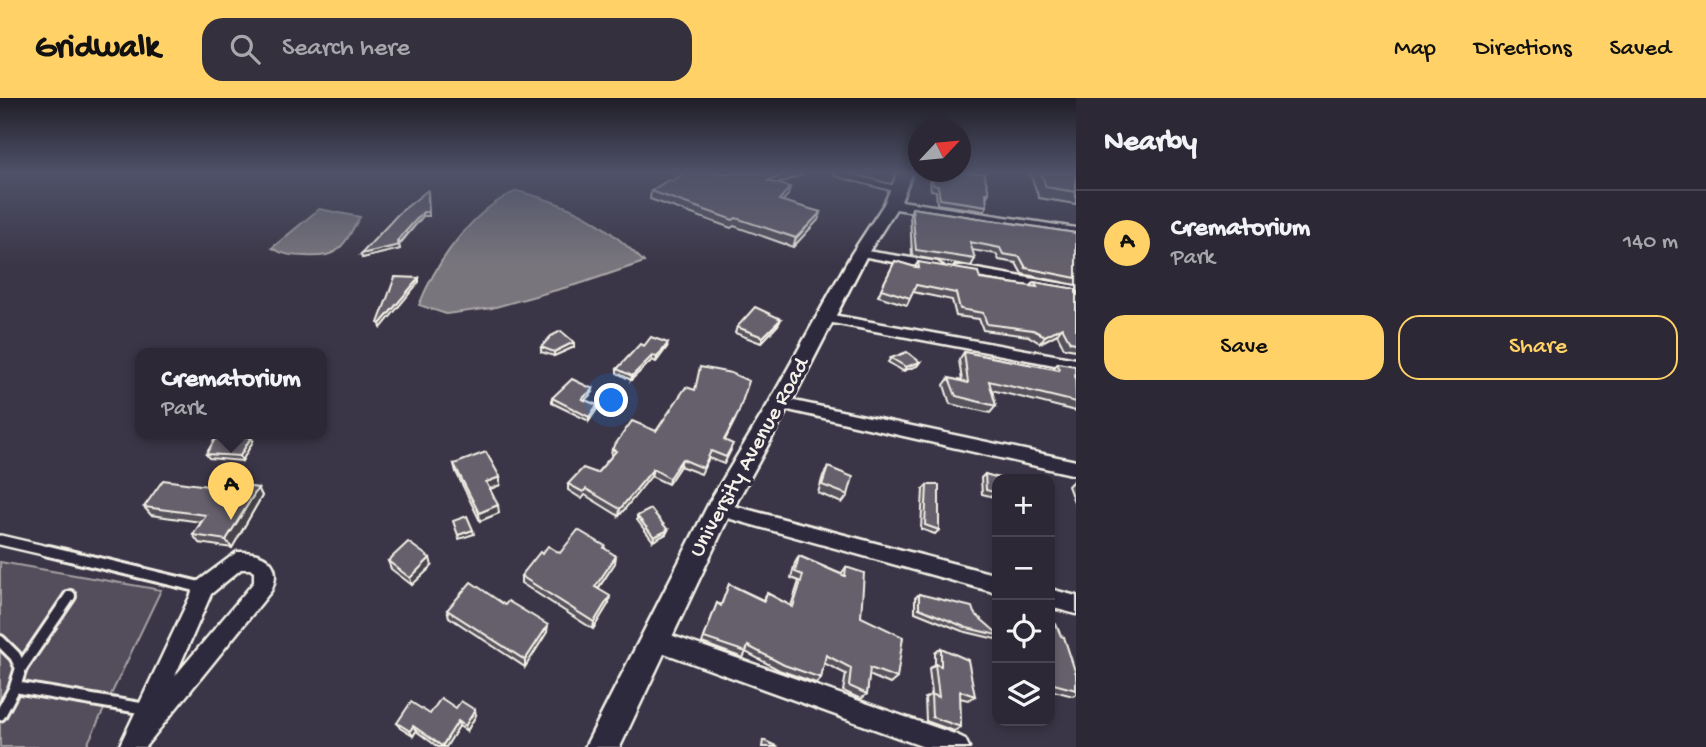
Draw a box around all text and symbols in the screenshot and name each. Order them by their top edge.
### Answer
search box [202,18,692,81]
text: Gridwalk [35,30,160,68]
icon: search [226,30,264,68]
text: Search here [282,34,410,65]
text: Map [1394,35,1436,64]
text: Directions [1474,35,1572,64]
text: Saved [1610,35,1671,64]
north arrow [908,119,971,182]
text: Nearby [1104,126,1197,161]
text: Crematorium [1171,214,1310,245]
text: A [1120,229,1134,256]
text: 140 m [1623,229,1678,256]
text: Park [1171,245,1215,272]
button: Save [1104,315,1384,380]
button: Share [1398,315,1678,380]
popup [135,348,327,439]
street label: University Avenue Road [684,352,817,562]
text: Crematorium [161,365,301,396]
your location [594,383,628,417]
text: Park [161,396,205,423]
pin: A [208,462,254,520]
map controls [992,474,1055,726]
button: + [992,474,1055,537]
button: − [992,537,1055,600]
button: locate [992,600,1055,663]
button: layers [992,663,1055,726]

